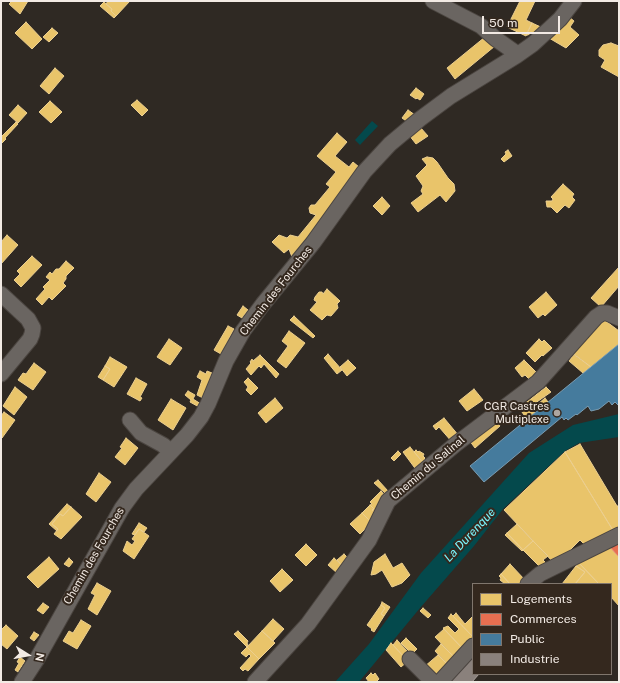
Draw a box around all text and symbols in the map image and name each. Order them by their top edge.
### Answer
scale bar [484,8,562,34]
text: 50 m [489,16,517,30]
street label: Chemin des Fourches [237,244,315,338]
place label: CGR Castres Multiplexe [484,400,549,426]
marker: CGR Castres Multiplexe [552,408,562,418]
street label: Chemin du Salinal [388,433,468,503]
street label: Chemin des Fourches [61,505,127,607]
water label: La Durenque [441,505,499,565]
legend [472,583,612,675]
text: Logements [510,592,572,606]
text: Commerces [510,612,577,626]
text: Public [510,632,545,646]
north arrow [8,635,48,675]
text: N [33,652,46,663]
text: Industrie [510,652,560,666]

